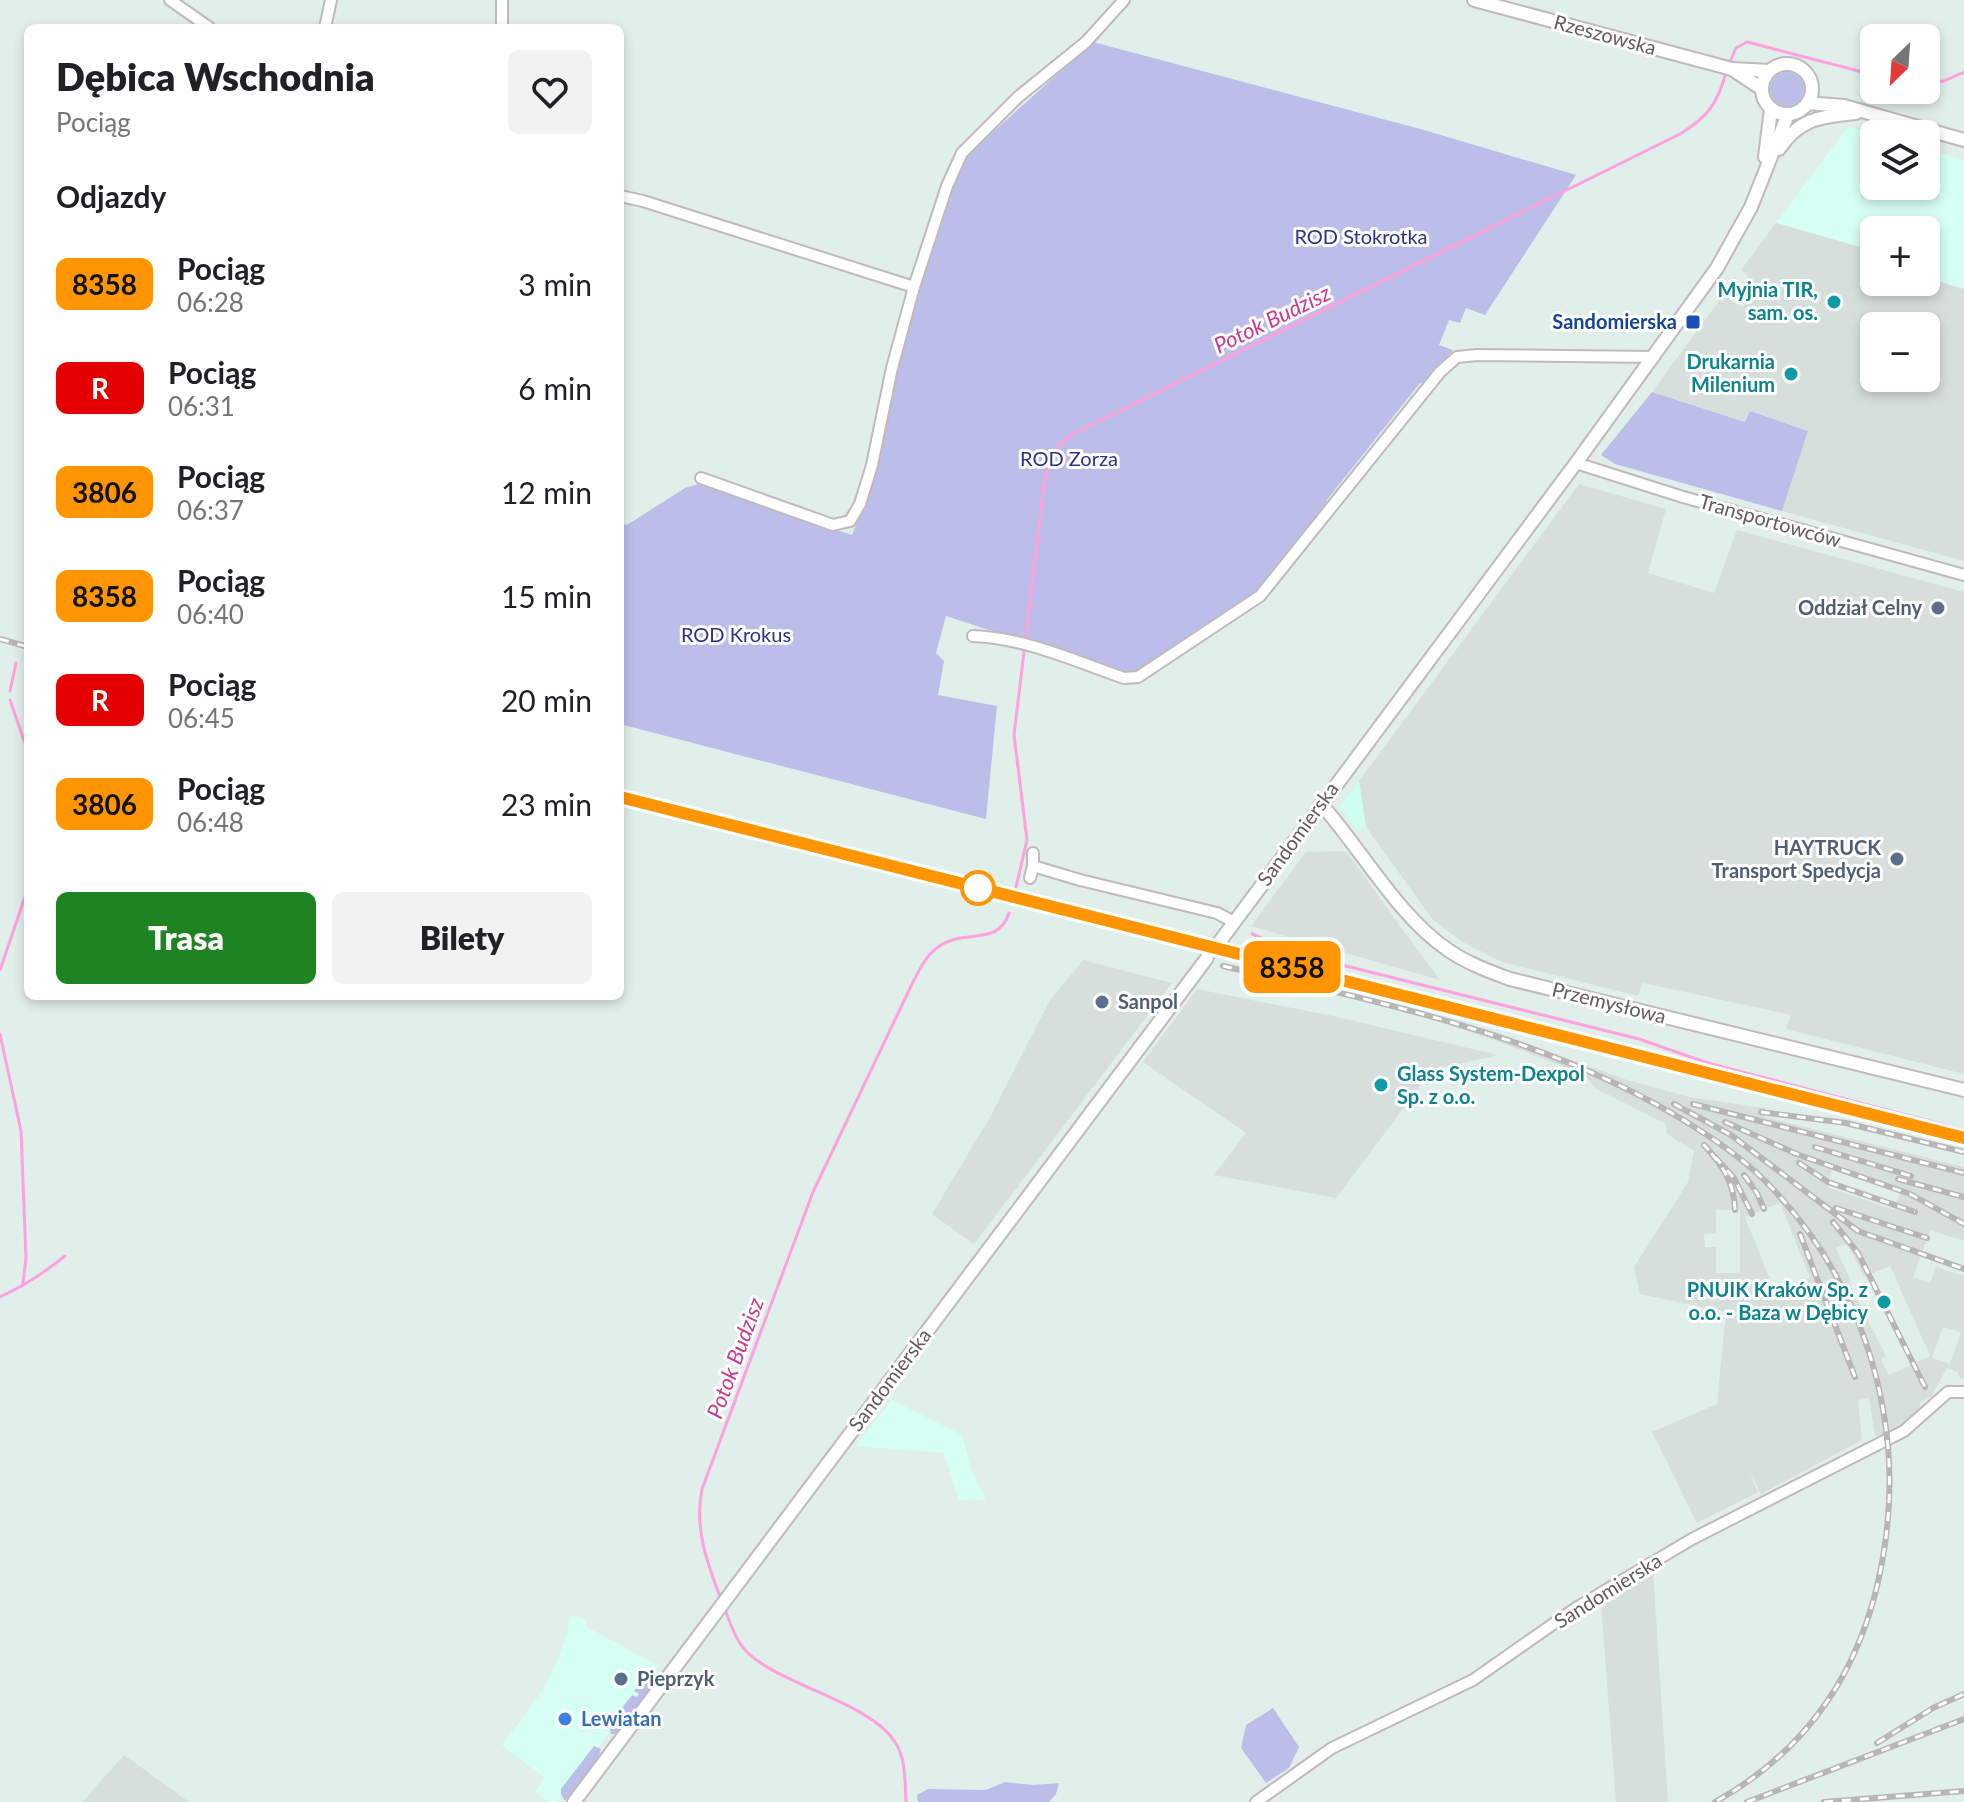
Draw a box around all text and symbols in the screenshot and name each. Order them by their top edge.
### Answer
street label: Rzeszowska [1551,9,1659,59]
north arrow [1860,24,1940,104]
map controls [1860,24,1940,392]
button: heart [508,50,592,134]
text: Dębica Wschodnia [56,53,375,99]
text: Pociąg [56,106,131,138]
button: layers [1860,120,1940,200]
text: Odjazdy [56,178,166,214]
button: + [1860,216,1940,296]
park label: ROD Stokrotka [1294,224,1428,248]
text: Pociąg [177,250,265,286]
text: 3 min [518,266,592,302]
text: 8358 [72,267,137,301]
place label: Myjnia TIR, sam. os. [1717,277,1818,324]
water label: Potok Budzisz [1209,278,1335,358]
text: 06:28 [177,286,244,318]
marker: Myjnia TIR, sam. os. [1825,293,1843,311]
place label: Sandomierska [1552,309,1677,333]
button: − [1860,312,1940,392]
marker: Sandomierska [1684,313,1702,331]
place label: Drukarnia Milenium [1686,349,1775,396]
text: Pociąg [168,354,256,390]
marker: Drukarnia Milenium [1782,365,1800,383]
text: 6 min [518,370,592,406]
text: R [91,371,109,405]
text: 06:31 [168,390,235,422]
park label: ROD Zorza [1020,446,1118,470]
text: Pociąg [177,458,265,494]
text: 12 min [501,474,592,510]
text: 3806 [72,475,137,509]
street label: Transportowców [1697,488,1844,552]
text: 06:37 [177,494,244,526]
text: Pociąg [177,562,265,598]
text: 15 min [501,578,592,614]
text: 8358 [72,579,137,613]
place label: Oddział Celny [1798,595,1922,619]
text: 06:40 [177,598,244,630]
marker: Oddział Celny [1929,599,1947,617]
park label: ROD Krokus [681,622,791,646]
text: Pociąg [168,666,256,702]
text: 20 min [501,682,592,718]
text: R [91,683,109,717]
text: 06:45 [168,702,235,734]
text: Pociąg [177,770,265,806]
street label: Sandomierska [1252,777,1343,890]
text: 23 min [501,786,592,822]
text: 3806 [72,787,137,821]
text: 06:48 [177,806,244,838]
place label: HAYTRUCK Transport Spedycja [1712,835,1881,882]
marker: HAYTRUCK Transport Spedycja [1888,850,1906,868]
unlabelled marker [961,871,995,905]
button: Trasa [56,892,316,984]
button: Bilety [332,892,592,984]
line badge: 8358 [1236,941,1348,993]
text: 8358 [1260,950,1324,984]
street label: Przemysłowa [1550,976,1669,1028]
place label: Sanpol [1118,989,1178,1013]
marker: Sanpol [1093,993,1111,1011]
place label: Glass System-Dexpol Sp. z o.o. [1397,1061,1585,1108]
marker: Glass System-Dexpol Sp. z o.o. [1372,1076,1390,1094]
place label: PNUIK Kraków Sp. z o.o. - Baza w Dębicy [1687,1277,1868,1324]
water label: Potok Budzisz [700,1293,769,1422]
marker: PNUIK Kraków Sp. z o.o. - Baza w Dębicy [1875,1293,1893,1311]
street label: Sandomierska [843,1323,936,1435]
street label: Sandomierska [1549,1548,1666,1633]
place label: Pieprzyk [637,1666,715,1690]
marker: Pieprzyk [612,1670,630,1688]
place label: Lewiatan [581,1706,661,1730]
marker: Lewiatan [556,1710,574,1728]

